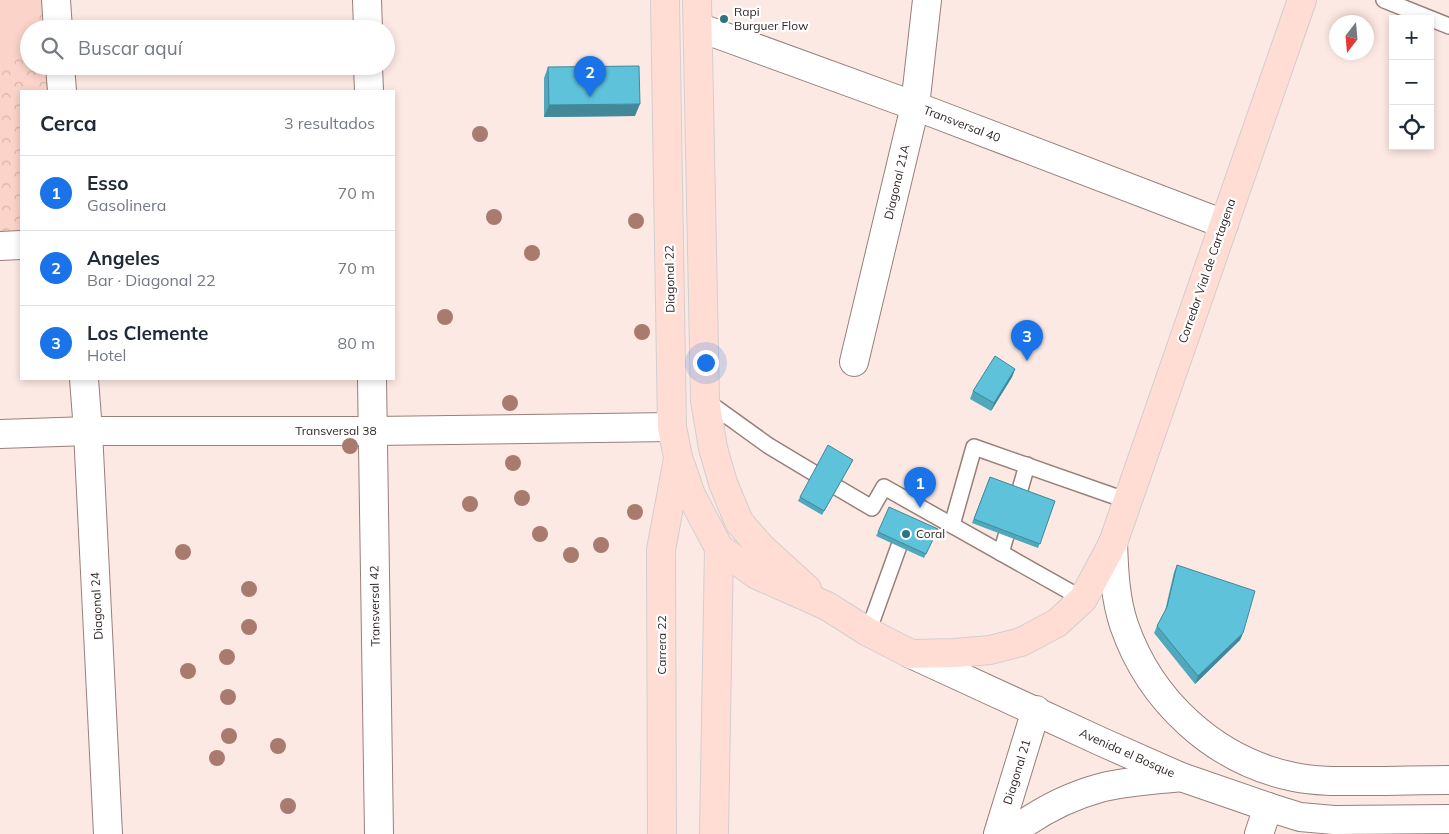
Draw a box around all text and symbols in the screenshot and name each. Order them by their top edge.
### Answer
place label: Rapi Burguer Flow [734,4,809,33]
marker: Rapi Burguer Flow [718,13,730,25]
north arrow [1329,15,1374,60]
map controls [1389,15,1434,150]
button: + [1389,15,1434,60]
search box [20,20,395,75]
icon: search [38,34,66,62]
text: Buscar aquí [78,36,182,60]
pin: 2 [574,56,606,97]
button: − [1389,60,1434,105]
street label: Transversal 40 [922,102,1003,145]
button: locate [1389,105,1434,150]
text: Cerca [40,110,97,136]
text: 3 resultados [284,113,375,133]
street label: Diagonal 21A [881,143,912,221]
text: Esso [87,171,129,195]
text: 1 [51,183,61,203]
text: 70 m [338,183,375,203]
text: Gasolinera [87,195,166,215]
street label: Corredor Vial de Cartagena [1175,197,1238,345]
street label: Diagonal 22 [661,245,678,313]
text: Angeles [87,246,160,270]
text: 2 [51,258,61,278]
text: 70 m [338,258,375,278]
text: Bar · Diagonal 22 [87,270,216,290]
pin: 3 [1011,320,1043,361]
text: Los Clemente [87,321,208,345]
text: 3 [51,333,61,353]
text: 80 m [338,333,375,353]
text: Hotel [87,345,126,365]
your location [693,350,719,376]
street label: Transversal 38 [295,423,377,438]
pin: 1 [904,467,936,508]
place label: Coral [916,526,945,541]
marker: Coral [900,528,912,540]
street label: Transversal 42 [366,565,383,647]
street label: Diagonal 24 [87,572,106,640]
street label: Carrera 22 [654,615,669,675]
street label: Avenida el Bosque [1077,725,1177,780]
street label: Diagonal 21 [999,737,1034,806]

